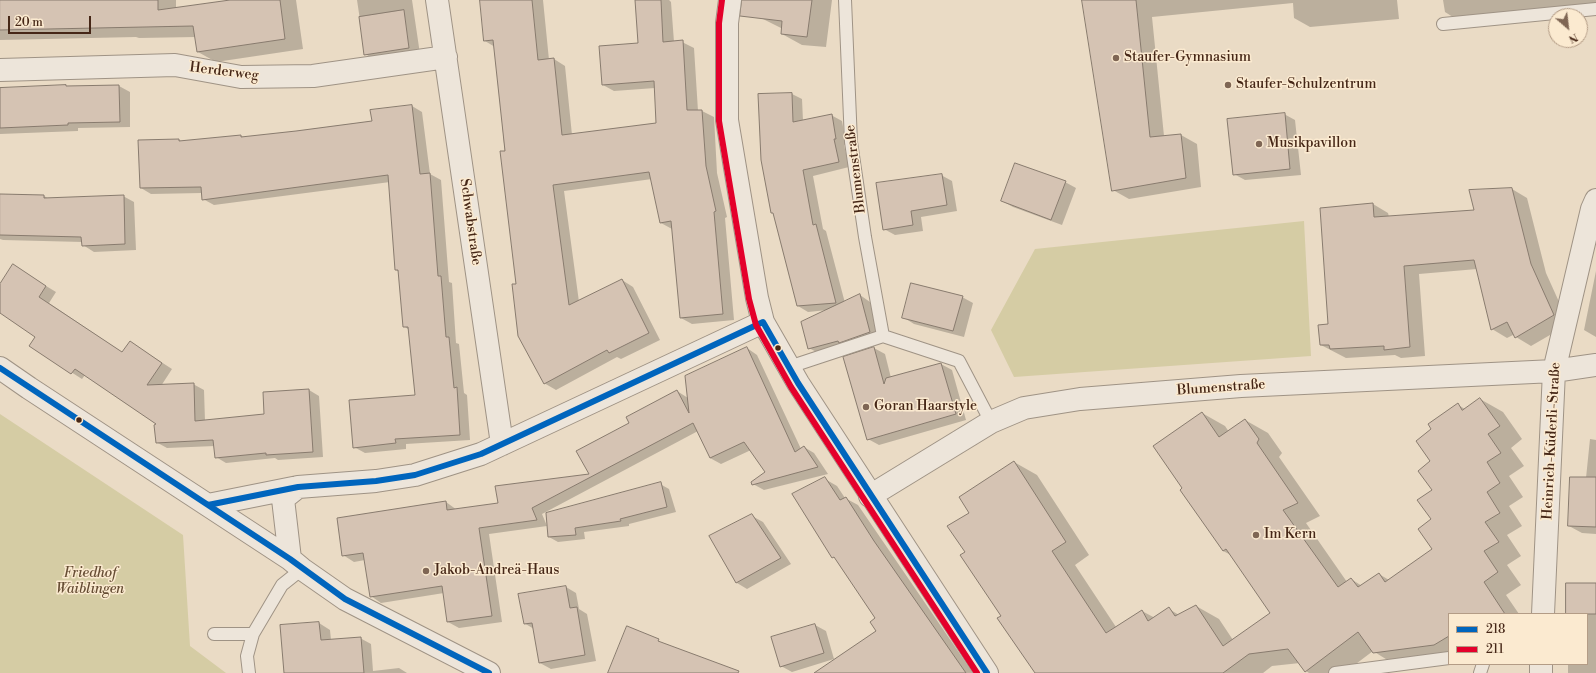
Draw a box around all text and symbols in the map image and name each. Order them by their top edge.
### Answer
scale bar [10,8,93,34]
north arrow [1548,8,1588,48]
text: 20 m [15,15,43,30]
text: N [1566,29,1580,46]
place label: Staufer-Gymnasium [1124,50,1251,66]
marker: Staufer-Gymnasium [1111,53,1121,63]
street label: Herderweg [188,59,260,85]
place label: Staufer-Schulzentrum [1236,77,1377,93]
marker: Staufer-Schulzentrum [1223,80,1233,90]
street label: Blumenstraße [842,124,870,214]
place label: Musikpavillon [1267,136,1357,152]
marker: Musikpavillon [1254,139,1264,149]
street label: Schwabstraße [456,178,484,266]
unlabelled marker [773,343,783,353]
street label: Heinrich-Küderli-Straße [1539,362,1565,520]
street label: Blumenstraße [1176,377,1266,399]
place label: Goran Haarstyle [874,399,977,415]
marker: Goran Haarstyle [861,402,871,412]
unlabelled marker [74,415,84,425]
place label: Im Kern [1264,527,1316,543]
marker: Im Kern [1251,530,1261,540]
place label: Jakob-Andreä-Haus [434,563,559,579]
park label: Friedhof Waiblingen [56,566,124,598]
marker: Jakob-Andreä-Haus [421,566,431,576]
legend [1448,613,1588,665]
text: 218 [1486,622,1505,637]
text: 211 [1486,642,1504,657]

